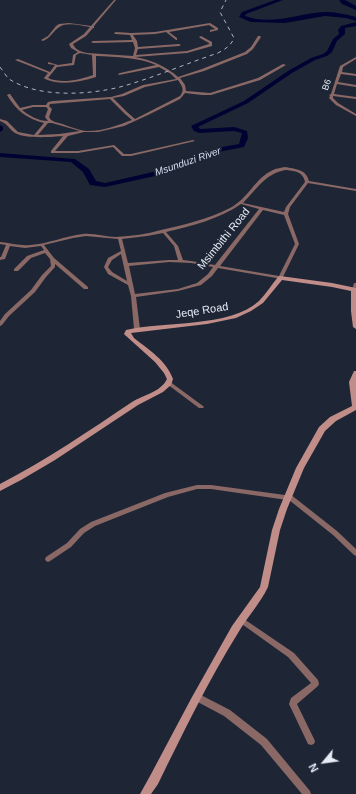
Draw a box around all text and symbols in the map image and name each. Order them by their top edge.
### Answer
street label: B6 [320,78,334,92]
water label: Msunduzi River [153,145,223,179]
street label: Msimbithi Road [195,205,253,273]
street label: Jeqe Road [175,300,229,322]
north arrow [304,742,344,782]
text: N [306,761,321,774]

